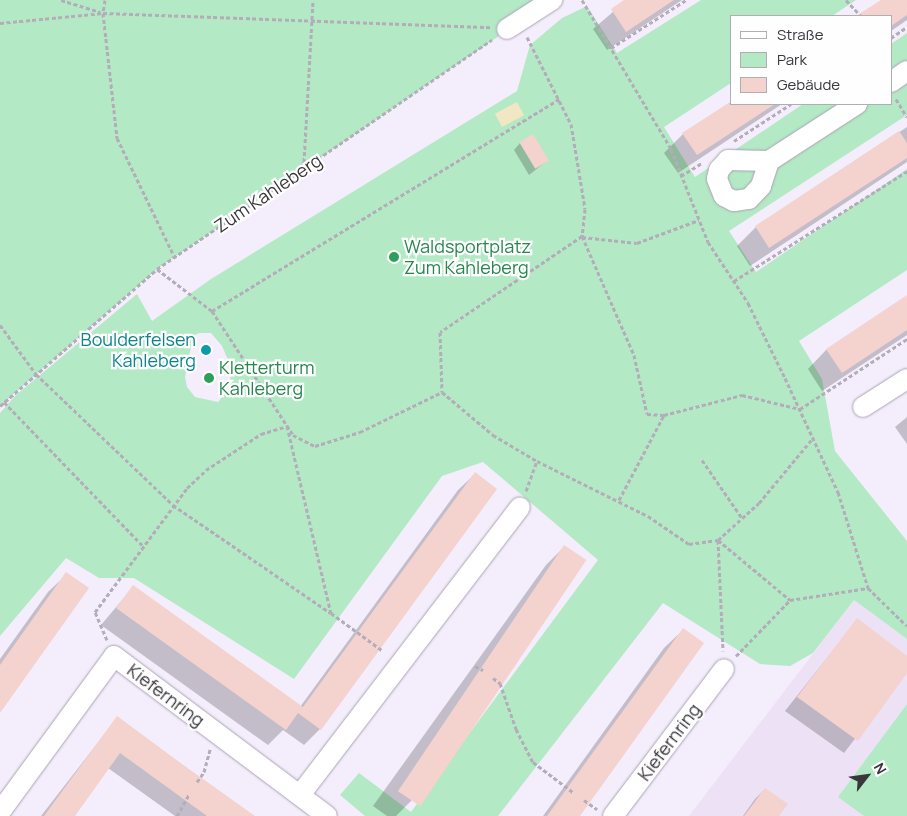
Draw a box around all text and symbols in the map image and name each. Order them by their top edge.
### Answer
legend [730,15,892,105]
text: Straße [777,24,823,45]
text: Park [777,49,807,70]
text: Gebäude [777,74,840,95]
street label: Zum Kahleberg [210,149,326,237]
place label: Waldsportplatz Zum Kahleberg [404,236,531,278]
marker: Waldsportplatz Zum Kahleberg [388,251,400,263]
place label: Boulderfelsen Kahleberg [81,329,196,372]
marker: Boulderfelsen Kahleberg [200,344,212,356]
place label: Kletterturm Kahleberg [219,357,314,399]
marker: Kletterturm Kahleberg [203,372,215,384]
street label: Kiefernring [123,659,209,731]
street label: Kiefernring [633,699,705,785]
north arrow [842,751,892,801]
text: N [870,759,891,777]

